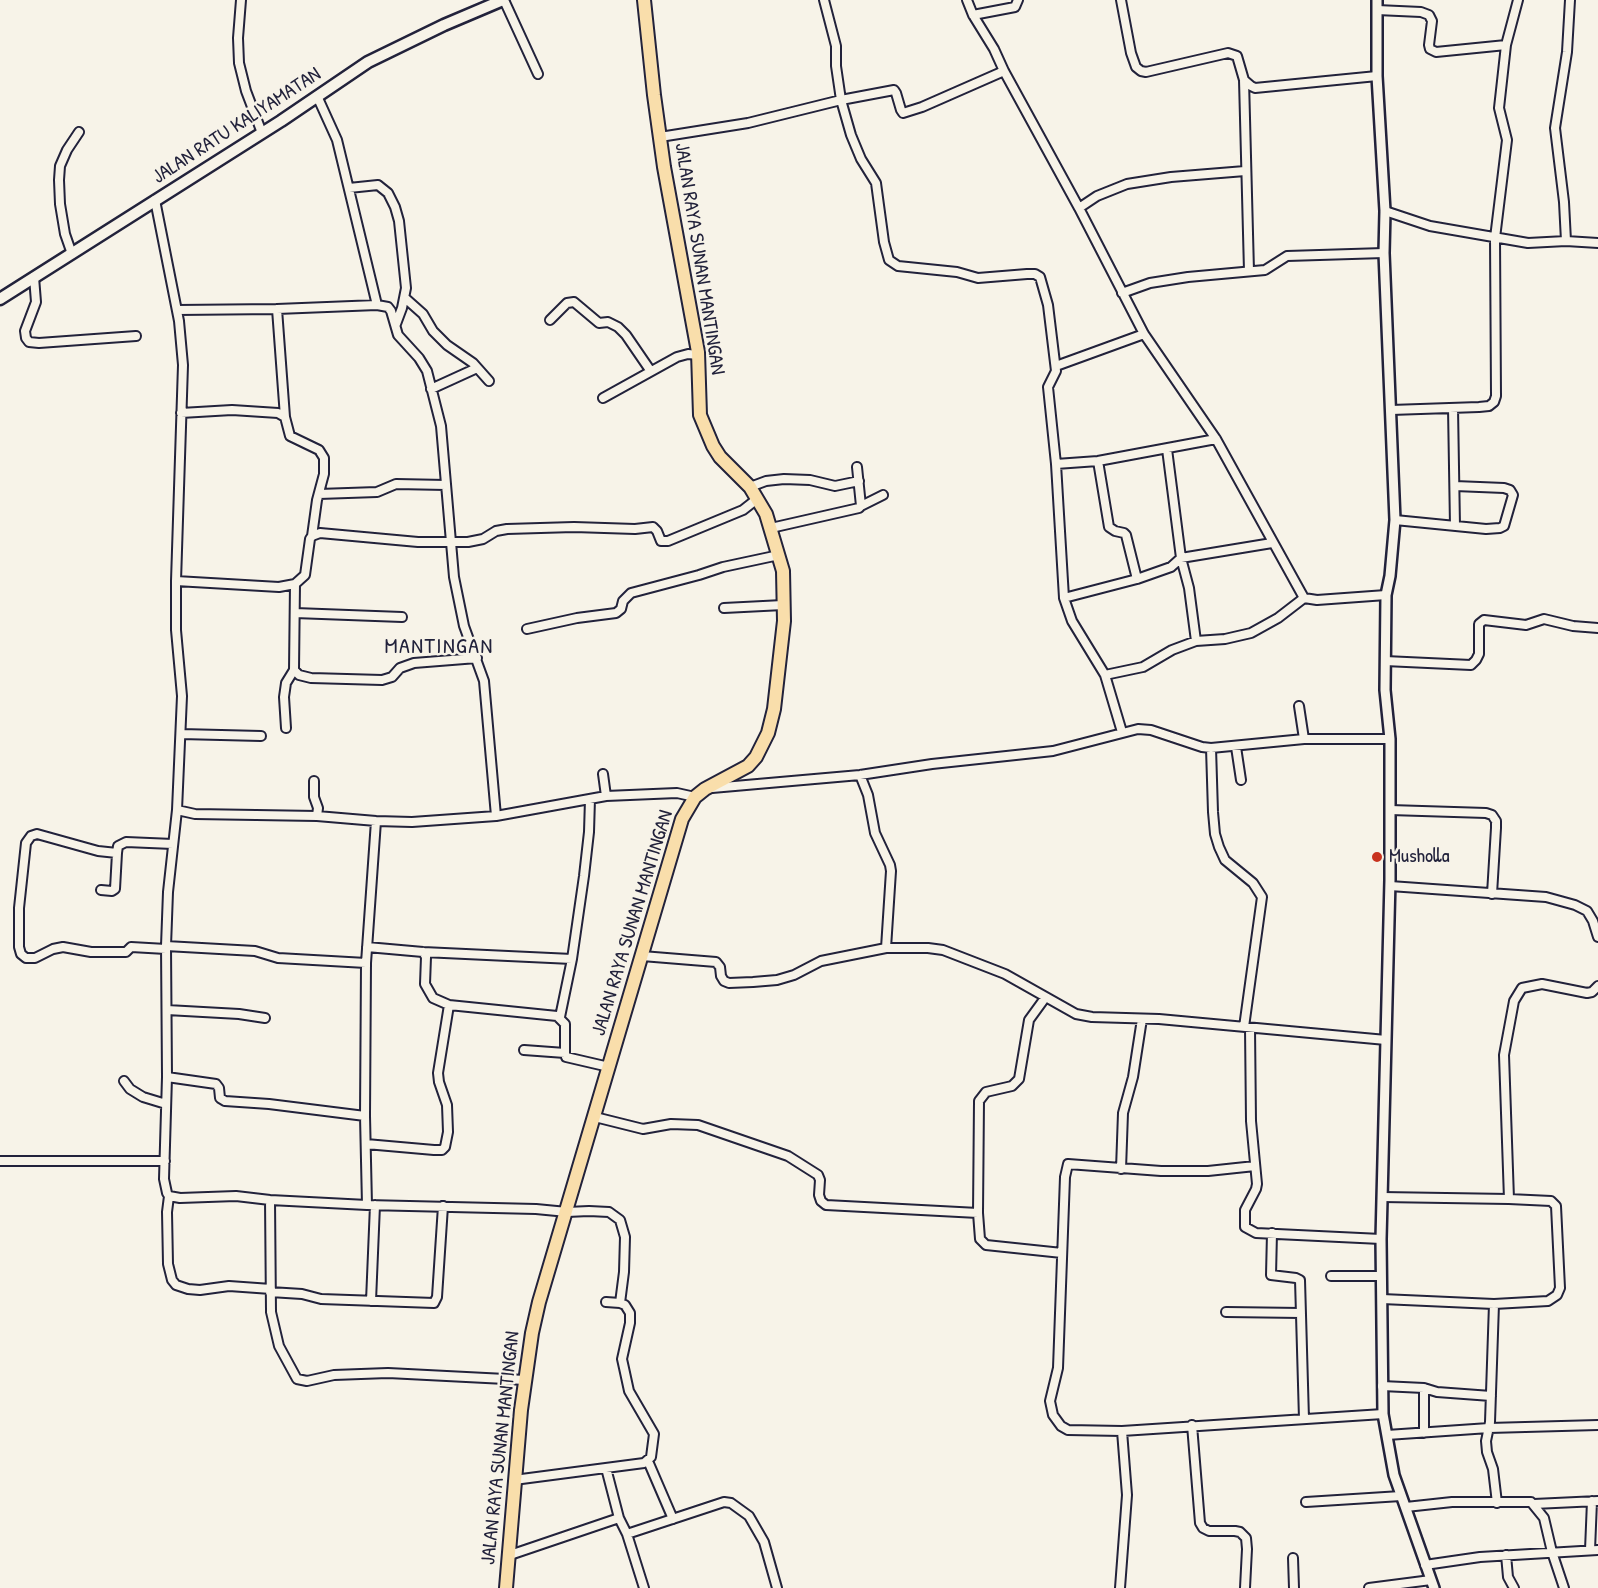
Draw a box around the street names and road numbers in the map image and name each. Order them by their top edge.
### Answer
street label: JALAN RATU KALIYAMATAN [148,63,326,189]
street label: JALAN RAYA SUNAN MANTINGAN [669,141,729,377]
street label: JALAN RAYA SUNAN MANTINGAN [587,807,679,1039]
street label: JALAN RAYA SUNAN MANTINGAN [477,1330,525,1566]

